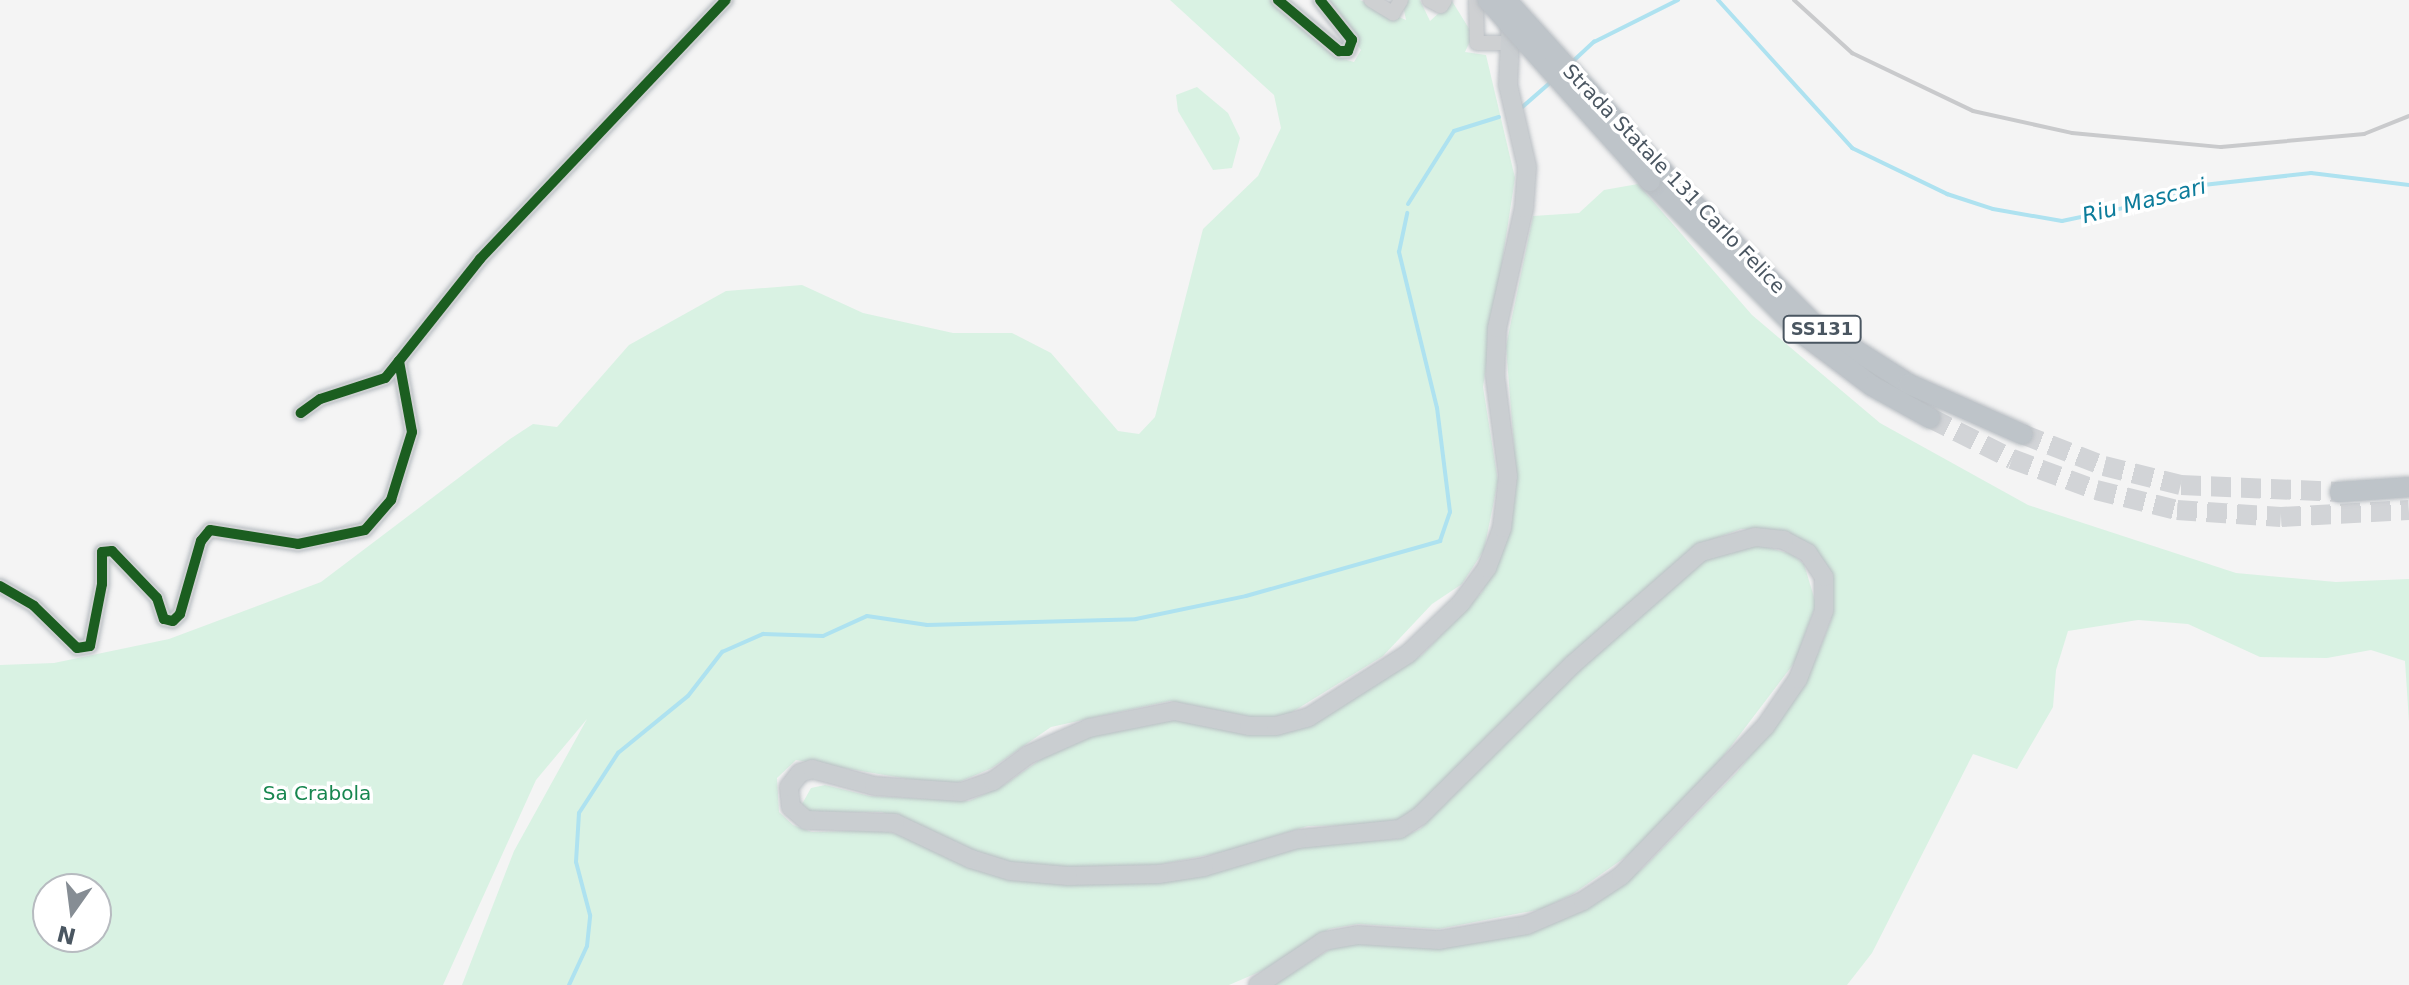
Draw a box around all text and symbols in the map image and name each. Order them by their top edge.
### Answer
street label: Strada Statale 131 Carlo Felice [1558,59,1790,299]
water label: Riu Mascari [2079,173,2209,229]
road number: SS131 [1782,315,1862,343]
park label: Sa Crabola [263,781,371,805]
north arrow [32,873,112,953]
text: N [55,920,79,949]

